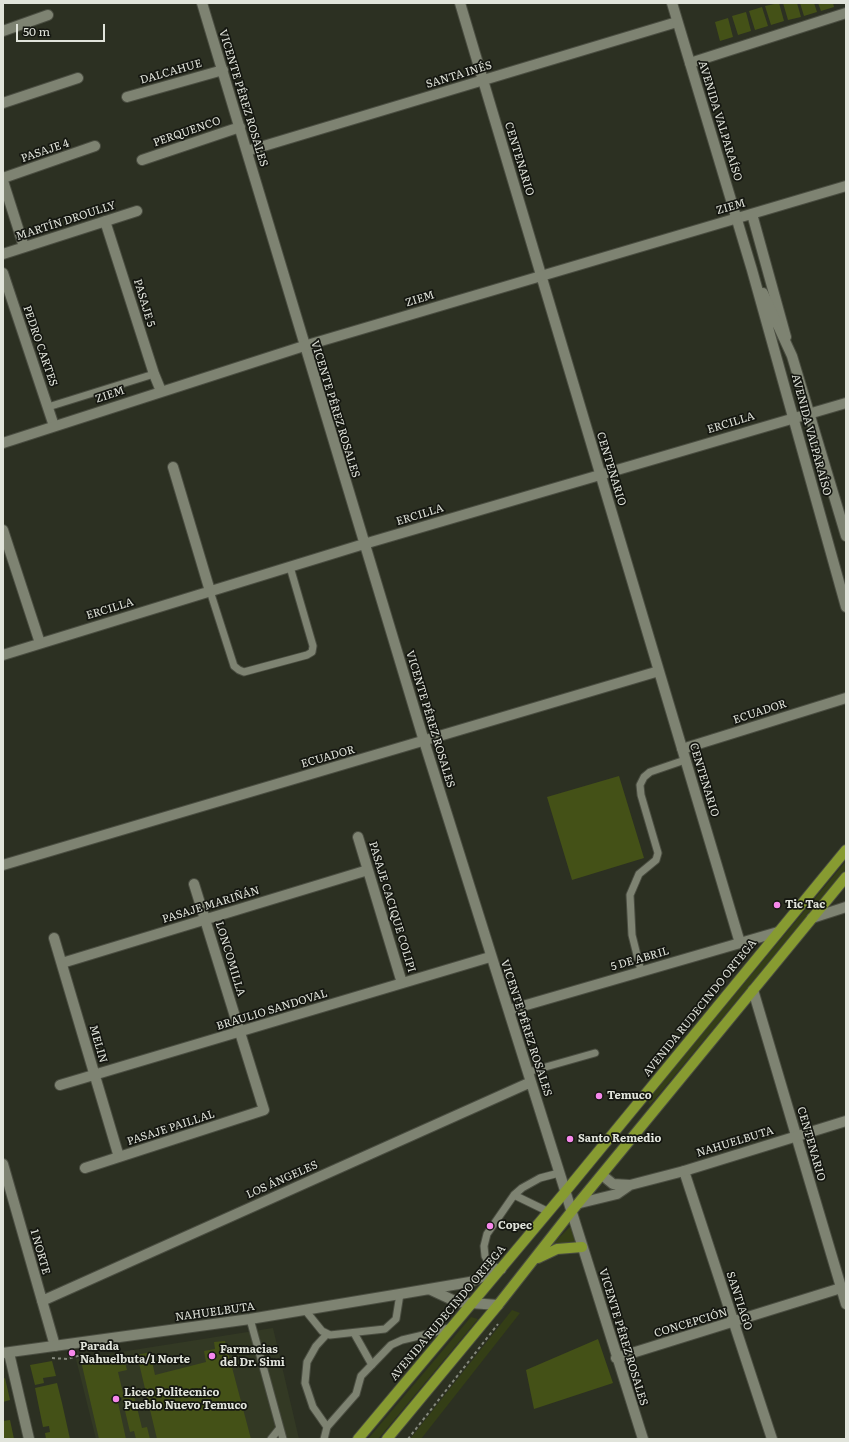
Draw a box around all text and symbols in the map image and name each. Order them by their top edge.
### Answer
scale bar [18,16,107,42]
text: 50 m [23,22,50,40]
street label: VICENTE PÉREZ ROSALES [216,28,270,168]
street label: DALCAHUE [139,57,203,87]
street label: SANTA INÉS [424,59,494,91]
street label: AVENIDA VALPARAÍSO [695,59,745,183]
street label: PERQUENCO [152,114,222,150]
street label: CENTENARIO [501,120,537,198]
street label: PASAJE 4 [19,137,71,165]
street label: ZIEM [715,197,747,217]
street label: MARTÍN DROULLY [14,199,118,243]
street label: PASAJE 5 [130,277,158,329]
street label: ZIEM [404,288,436,310]
street label: PEDRO CARTES [20,304,60,388]
street label: VICENTE PÉREZ ROSALES [308,339,362,479]
street label: AVENIDA VALPARAÍSO [788,373,834,497]
street label: ZIEM [94,384,126,406]
street label: ERCILLA [706,410,756,436]
street label: CENTENARIO [593,430,629,508]
street label: ERCILLA [395,502,445,528]
street label: ERCILLA [85,596,135,622]
street label: VICENTE PÉREZ ROSALES [403,649,457,789]
street label: ECUADOR [732,697,788,727]
street label: CENTENARIO [686,741,722,819]
street label: ECUADOR [299,743,357,771]
street label: PASAJE CACIQUE COLIPI [366,840,418,974]
street label: PASAJE MARIÑÁN [161,884,261,926]
place label: Tic Tac [785,898,825,912]
marker: Tic Tac [772,900,782,910]
street label: LONCOMILLA [212,920,248,998]
street label: AVENIDA RUDECINDO ORTEGA [641,937,759,1079]
street label: 5 DE ABRIL [609,944,671,974]
street label: VICENTE PÉREZ ROSALES [498,958,554,1098]
street label: BRAULIO SANDOVAL [215,987,329,1033]
street label: MELIN [86,1024,110,1064]
place label: Temuco [607,1089,652,1103]
marker: Temuco [594,1091,604,1101]
street label: CENTENARIO [794,1105,828,1183]
street label: PASAJE PAILLAL [125,1108,217,1148]
street label: NAHUELBUTA [695,1124,775,1160]
place label: Santo Remedio [578,1132,661,1146]
marker: Santo Remedio [565,1134,575,1144]
street label: LOS ÁNGELES [244,1158,320,1202]
place label: Copec [498,1219,532,1233]
marker: Copec [485,1221,495,1231]
street label: 1 NORTE [27,1228,53,1276]
street label: AVENIDA RUDECINDO ORTEGA [387,1243,509,1383]
street label: VICENTE PÉREZ ROSALES [596,1267,650,1407]
street label: SANTIAGO [723,1270,755,1332]
street label: NAHUELBUTA [174,1300,256,1324]
street label: CONCEPCIÓN [653,1306,729,1340]
place label: Parada Nahuelbuta/1 Norte [80,1340,190,1366]
place label: Farmacias del Dr. Simi [220,1343,285,1369]
marker: Parada Nahuelbuta/1 Norte [67,1348,77,1358]
marker: Farmacias del Dr. Simi [207,1351,217,1361]
place label: Liceo Politecnico Pueblo Nuevo Temuco [124,1386,247,1412]
marker: Liceo Politecnico Pueblo Nuevo Temuco [111,1394,121,1404]

